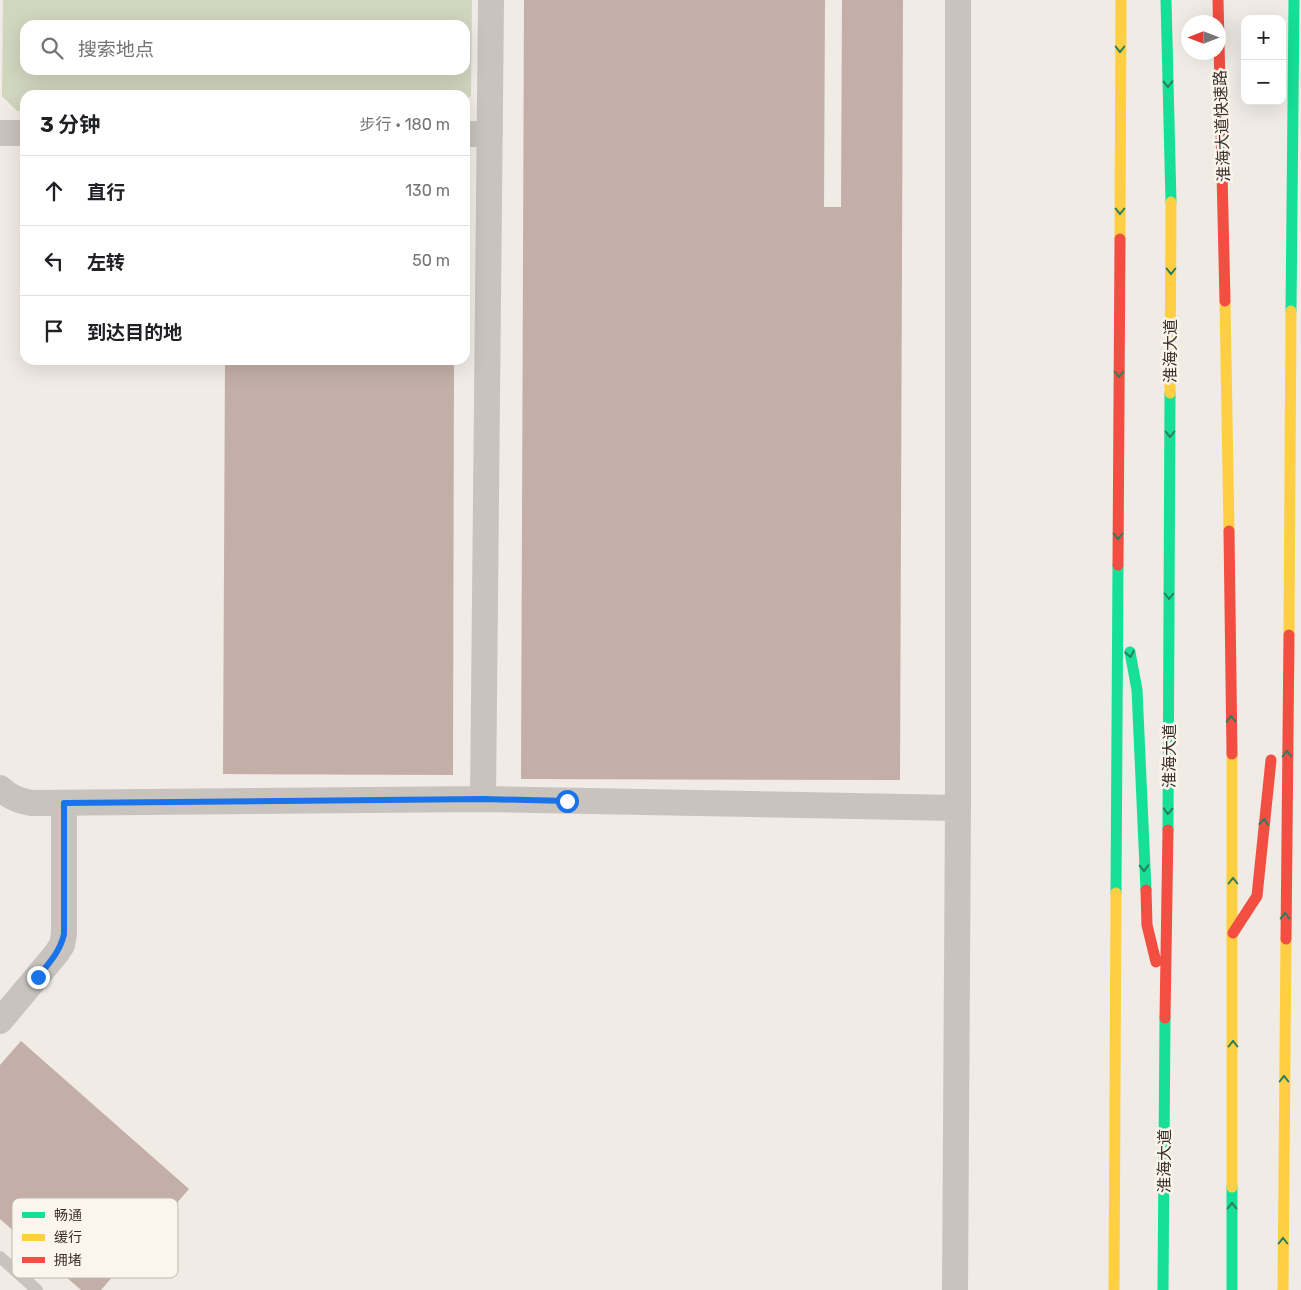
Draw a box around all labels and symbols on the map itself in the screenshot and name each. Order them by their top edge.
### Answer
north arrow [1181,15,1226,60]
one-way arrow [1115,45,1125,53]
street label: 淮海大道快速路 [1211,70,1233,182]
one-way arrow [1163,80,1173,88]
one-way arrow [1114,207,1125,215]
one-way arrow [1166,268,1176,276]
street label: 淮海大道 [1161,319,1180,383]
one-way arrow [1114,370,1124,378]
one-way arrow [1165,430,1175,438]
one-way arrow [1113,532,1123,540]
one-way arrow [1164,593,1174,601]
one-way arrow [1124,650,1135,659]
one-way arrow [1226,715,1236,722]
street label: 淮海大道 [1160,724,1179,788]
one-way arrow [1281,750,1292,758]
route start [556,790,579,813]
one-way arrow [1163,807,1174,815]
one-way arrow [1259,817,1270,825]
one-way arrow [1139,865,1150,873]
one-way arrow [1228,877,1238,885]
one-way arrow [1280,912,1290,920]
route end [27,966,50,989]
one-way arrow [1228,1040,1238,1048]
one-way arrow [1279,1075,1289,1082]
street label: 淮海大道 [1155,1129,1174,1193]
legend [12,1198,178,1278]
one-way arrow [1227,1202,1237,1210]
text: 畅通 [54,1207,82,1224]
text: 缓行 [54,1229,82,1246]
one-way arrow [1278,1237,1288,1245]
text: 拥堵 [54,1252,82,1269]

